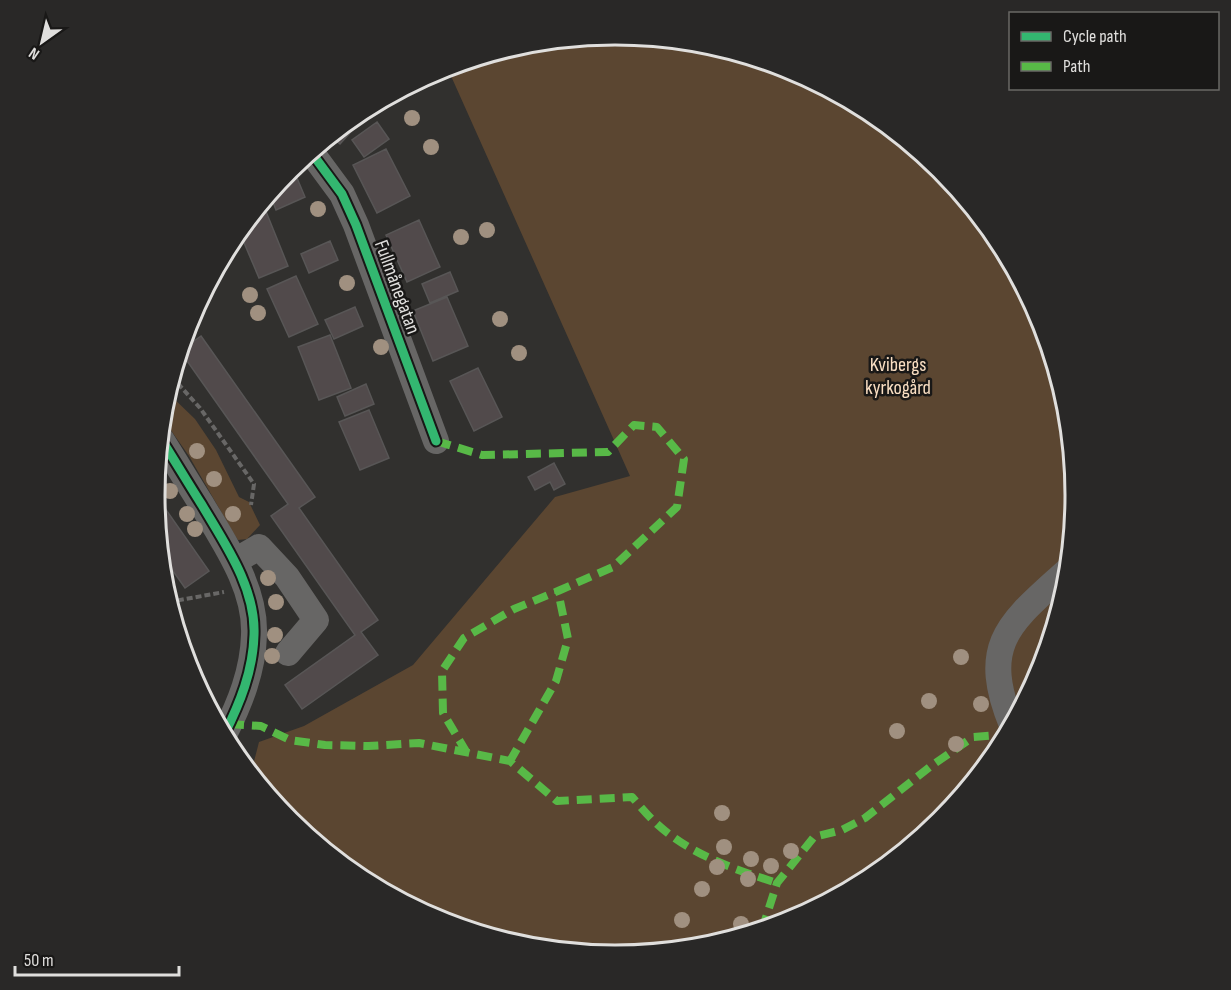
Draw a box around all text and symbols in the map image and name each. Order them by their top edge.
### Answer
north arrow [12,12,72,72]
legend [1009,12,1219,90]
text: Cycle path [1063,26,1127,47]
text: N [26,43,43,63]
text: Path [1063,56,1091,77]
street label: Fullmånegatan [369,237,425,337]
park label: Kvibergs kyrkogård [865,353,931,400]
scale bar [15,939,178,977]
text: 50 m [24,950,54,971]

